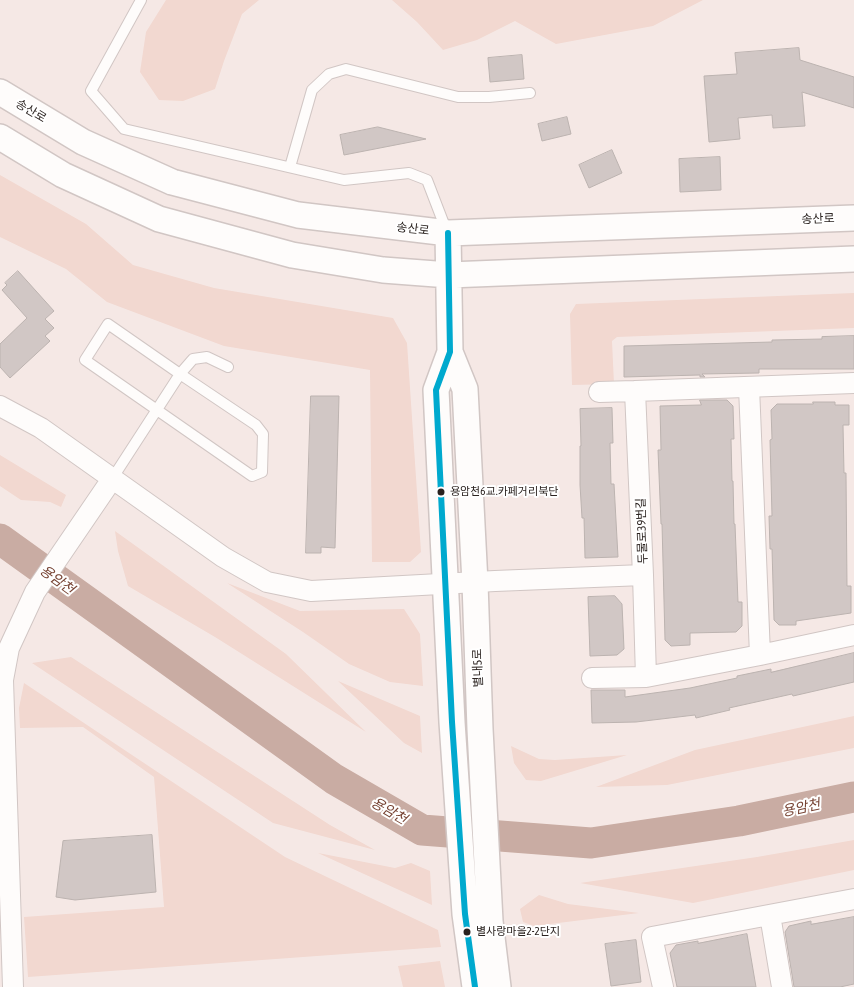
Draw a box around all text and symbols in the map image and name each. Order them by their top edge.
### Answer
street label: 송산로 [13,96,49,126]
street label: 송산로 [801,211,835,227]
street label: 송산로 [396,220,430,238]
place label: 용암천6교.카페거리북단 [450,485,558,499]
marker: 용암천6교.카페거리북단 [436,487,446,497]
street label: 두물로39번길 [634,498,650,564]
water label: 용암천 [36,562,78,598]
street label: 별내5로 [470,648,486,688]
water label: 용암천 [368,794,410,828]
water label: 용암천 [780,796,822,820]
place label: 별사랑마을2-2단지 [476,925,560,939]
marker: 별사랑마을2-2단지 [462,927,472,937]

